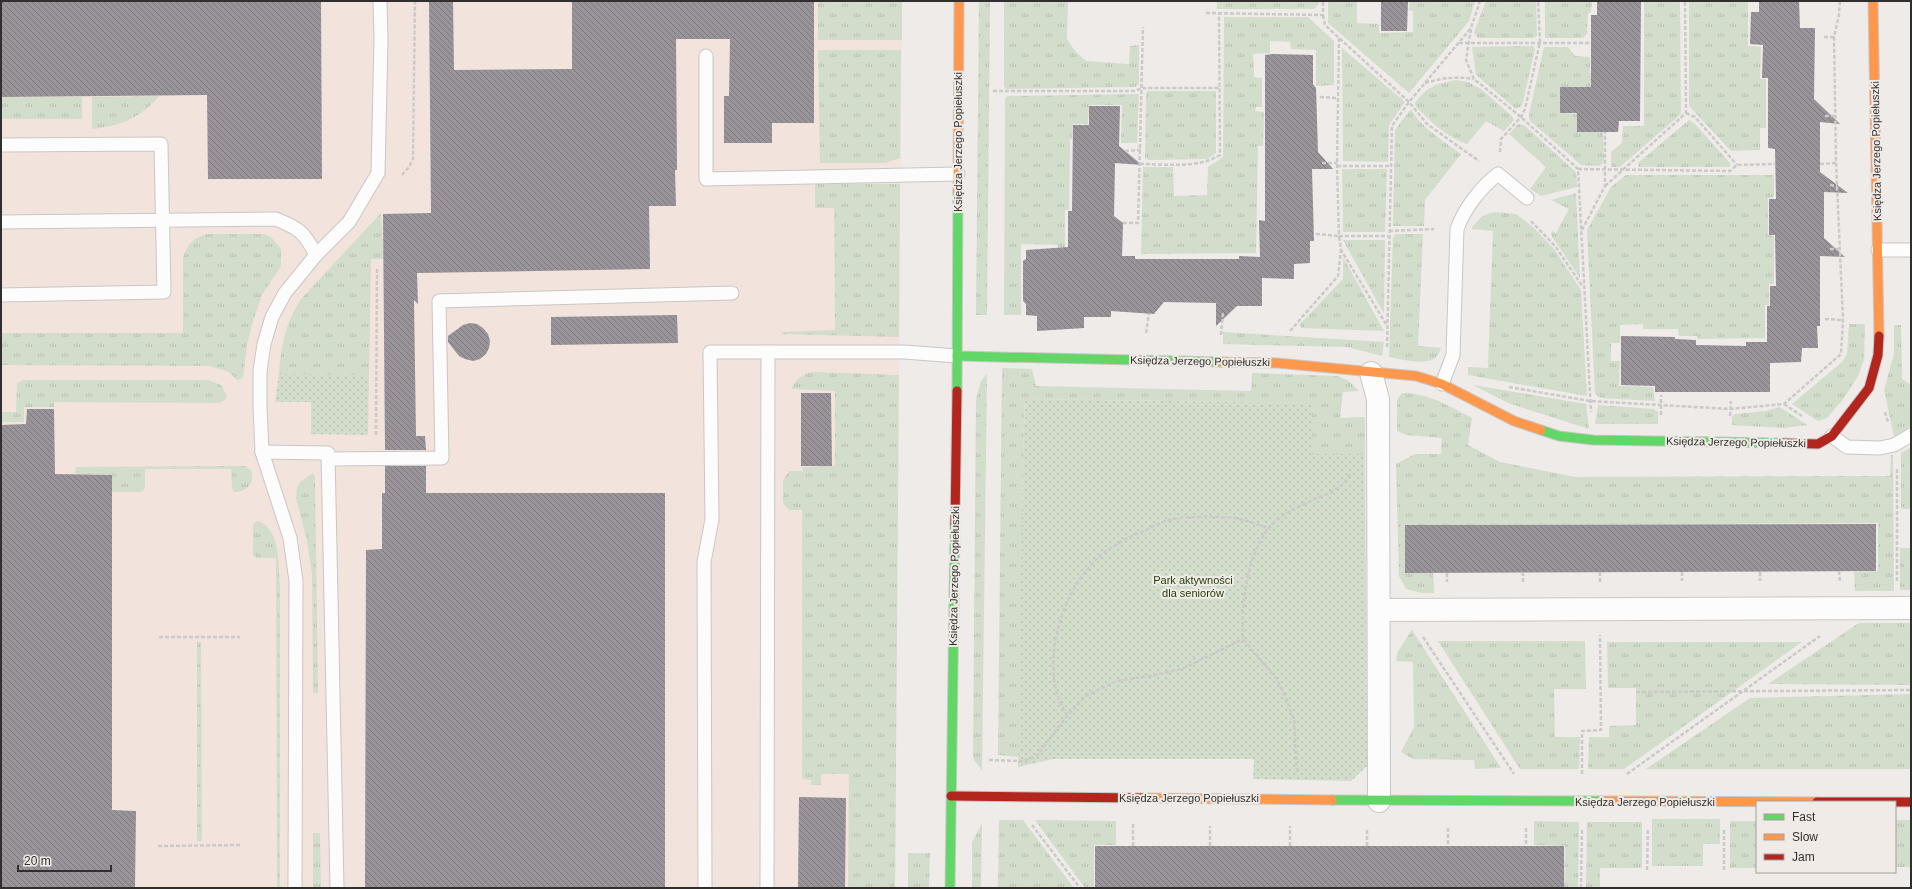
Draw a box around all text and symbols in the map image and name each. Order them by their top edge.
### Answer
street label: Księdza Jerzego Popiełuszki [952,72,964,212]
street label: Księdza Jerzego Popiełuszki [1869,81,1883,221]
street label: Księdza Jerzego Popiełuszki [1130,354,1270,368]
street label: Księdza Jerzego Popiełuszki [1666,435,1806,449]
street label: Księdza Jerzego Popiełuszki [947,506,961,646]
park label: Park aktywności dla seniorów [1153,574,1233,599]
street label: Księdza Jerzego Popiełuszki [1119,792,1259,804]
street label: Księdza Jerzego Popiełuszki [1575,796,1715,808]
legend [1756,801,1896,873]
text: Fast [1792,810,1816,824]
text: Slow [1792,830,1818,844]
scale bar [18,847,111,873]
text: Jam [1792,850,1815,864]
text: 20 m [24,854,51,868]

